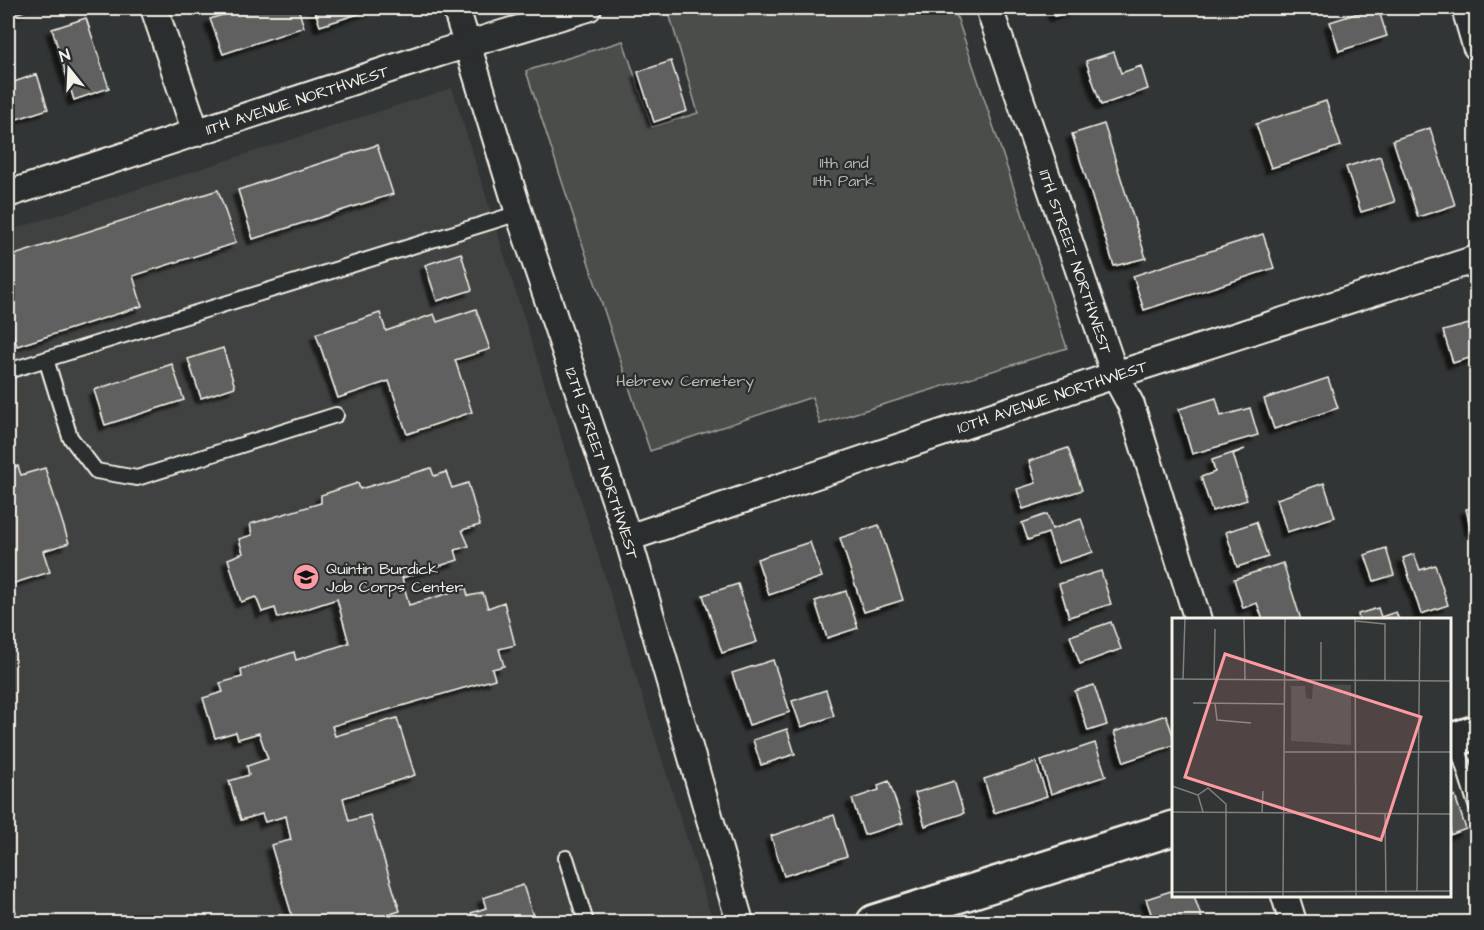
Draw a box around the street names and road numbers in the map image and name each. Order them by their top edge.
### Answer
street label: 11TH AVENUE NORTHWEST [203,60,392,141]
street label: 11TH STREET NORTHWEST [1033,167,1117,357]
street label: 10TH AVENUE NORTHWEST [954,355,1150,439]
street label: 12TH STREET NORTHWEST [559,364,644,562]

